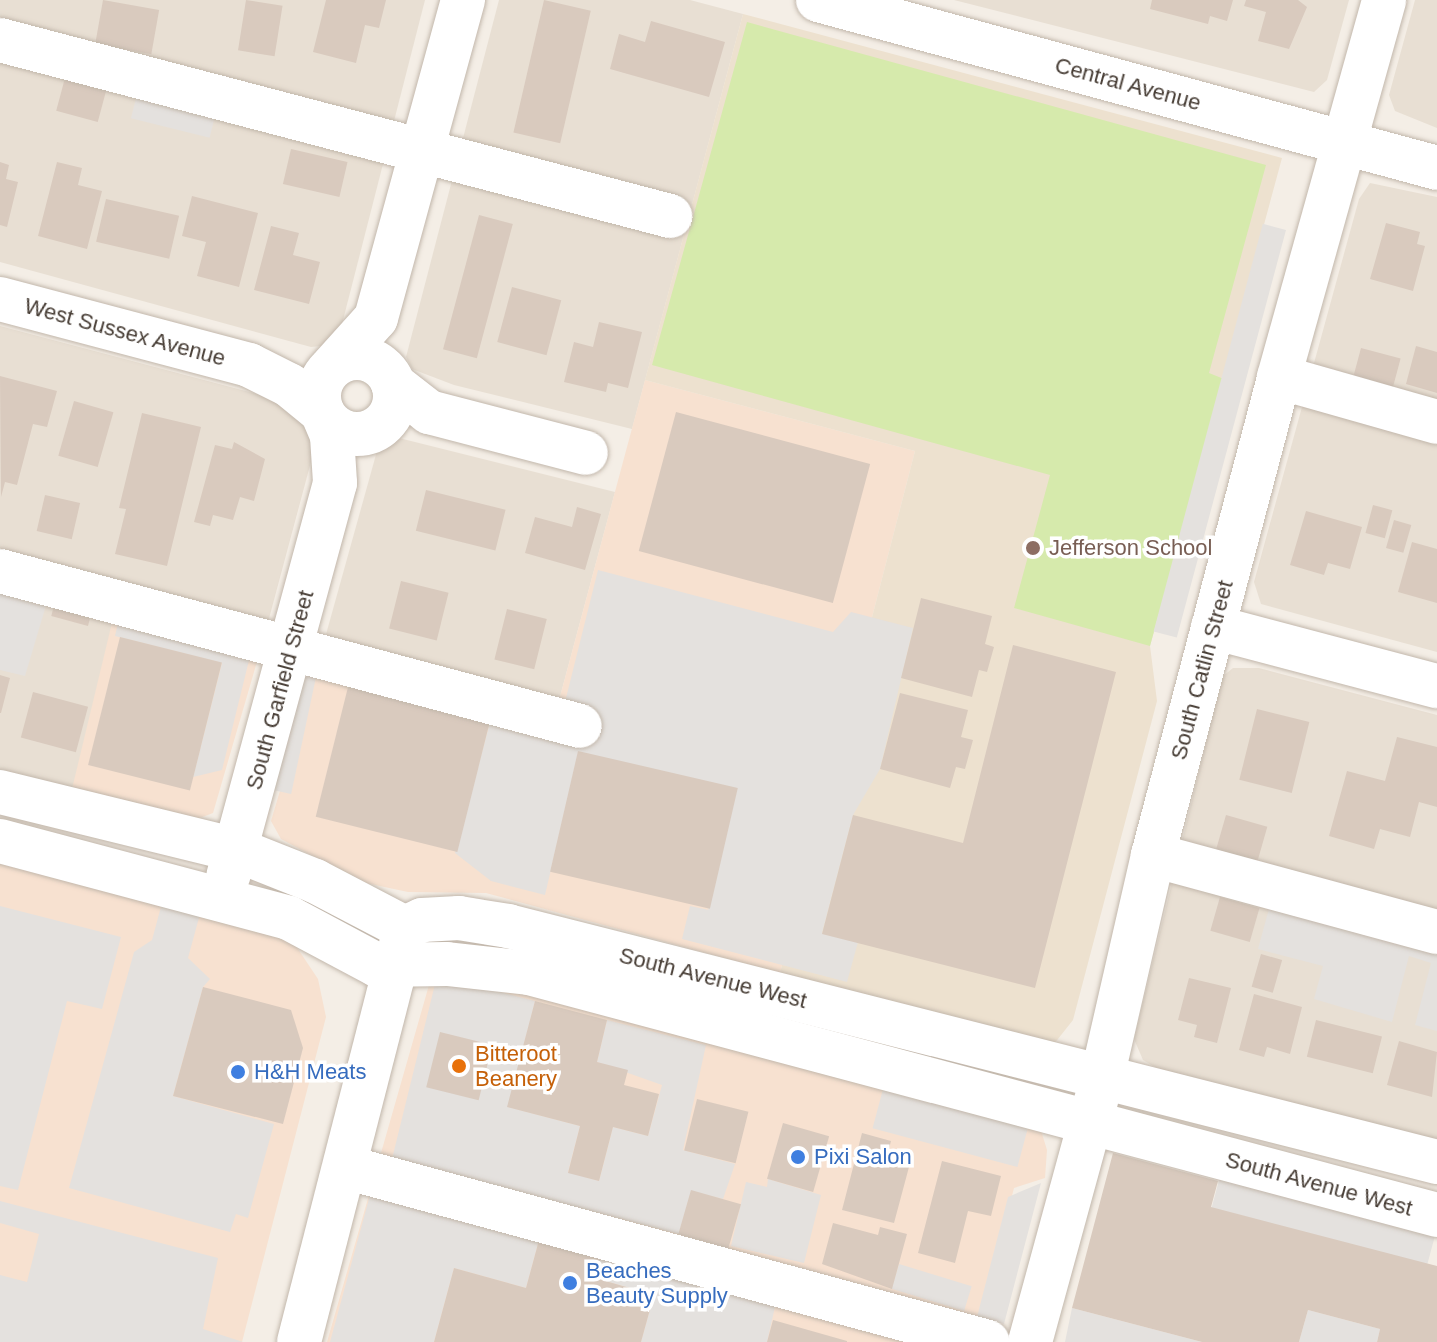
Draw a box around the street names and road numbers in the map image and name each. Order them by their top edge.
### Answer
street label: Central Avenue [1052,52,1204,116]
street label: West Sussex Avenue [21,292,229,372]
street label: South Catlin Street [1165,577,1239,763]
street label: South Garfield Street [241,587,319,793]
street label: South Avenue West [616,942,810,1014]
street label: South Avenue West [1222,1146,1416,1222]

